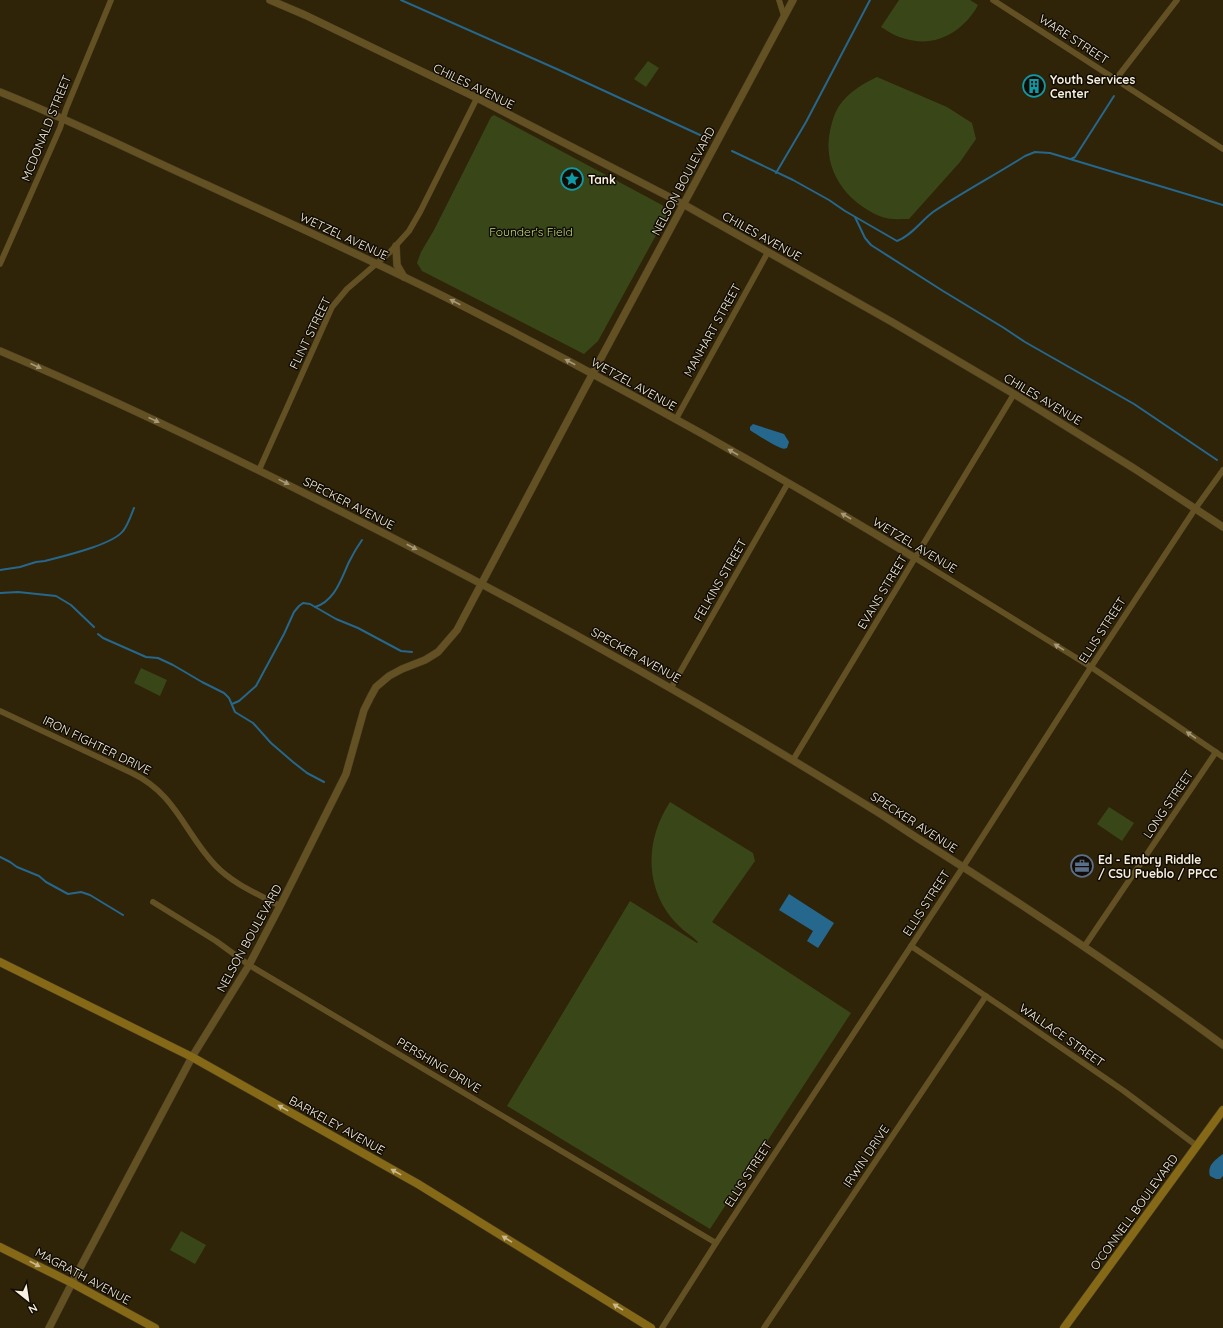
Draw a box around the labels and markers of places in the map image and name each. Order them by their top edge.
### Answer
place label: Youth Services Center [1050,72,1135,101]
building icon: Youth Services Center [1021,73,1047,99]
place icon: Tank [559,166,585,192]
place label: Tank [588,172,616,187]
place label: Ed - Embry Riddle / CSU Pueblo / PPCC [1098,852,1218,881]
office icon: Ed - Embry Riddle / CSU Pueblo / PPCC [1069,853,1095,879]

